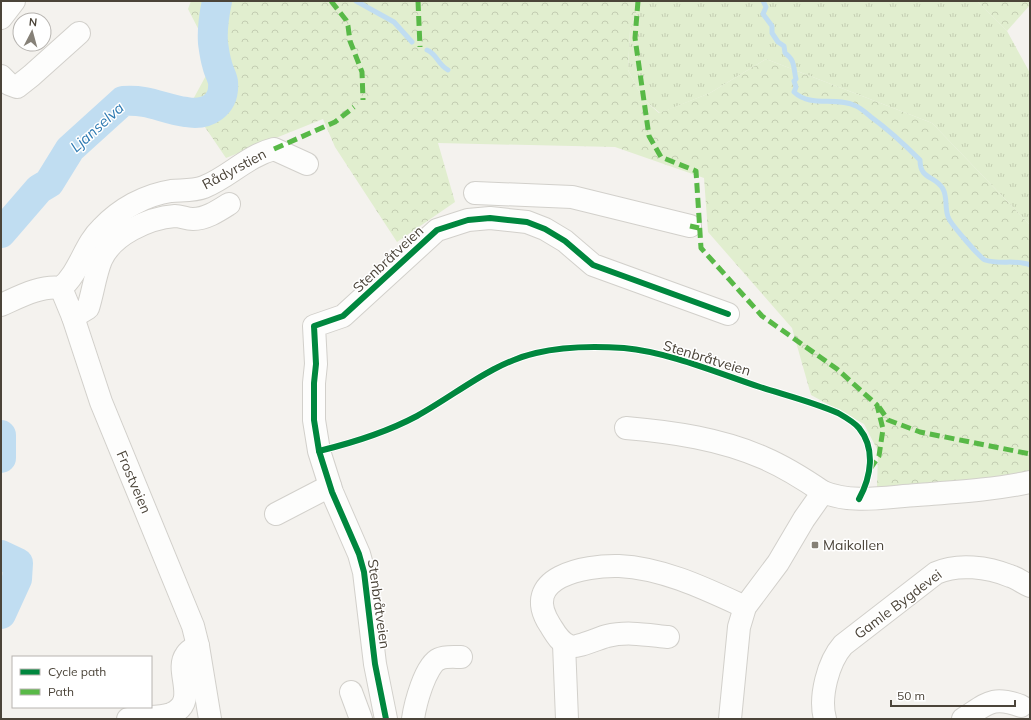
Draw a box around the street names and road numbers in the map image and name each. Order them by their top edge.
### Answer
street label: Rådyrstien [199,145,269,193]
street label: Stenbråtveien [349,222,427,296]
street label: Stenbråtveien [661,336,753,380]
street label: Frostveien [113,448,155,516]
street label: Stenbråtveien [364,558,394,650]
street label: Gamle Bygdevei [851,565,945,643]

